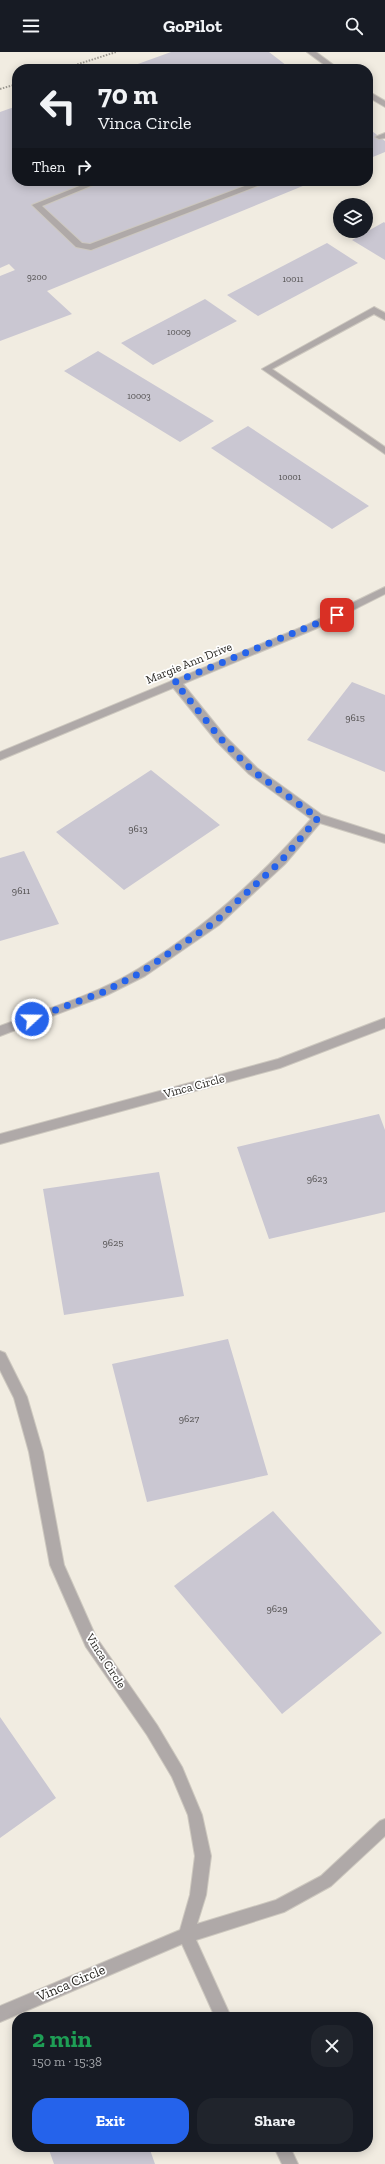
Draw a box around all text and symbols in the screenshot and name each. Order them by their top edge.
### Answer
icon: menu [20,15,42,37]
text: GoPilot [163,15,222,37]
icon: search [343,15,365,37]
text: 70 m [98,78,158,111]
icon: left [32,80,84,132]
text: Vinca Circle [98,112,192,134]
icon: right [73,156,95,178]
text: Then [32,158,65,176]
map controls [333,198,373,238]
button: layers [333,198,373,238]
house number: 9200 [27,272,47,282]
house number: 10011 [283,274,304,284]
house number: 10009 [167,327,191,337]
house number: 10003 [127,391,151,401]
house number: 10001 [279,472,302,482]
pin [320,598,354,632]
icon: arrive [326,604,348,626]
street label: Margie Ann Drive [144,639,234,687]
house number: 9615 [345,712,365,724]
house number: 9613 [128,823,148,835]
house number: 9611 [12,885,30,897]
position arrow [11,998,53,1040]
street label: Vinca Circle [161,1071,226,1101]
house number: 9623 [307,1173,327,1185]
house number: 9625 [103,1237,123,1249]
house number: 9627 [179,1413,200,1425]
house number: 9629 [266,1603,288,1615]
street label: Vinca Circle [83,1630,129,1691]
street label: Vinca Circle [33,1961,108,2005]
text: 2 min [32,2024,92,2053]
button: close [311,2025,353,2067]
text: 150 m · 15:38 [32,2054,102,2069]
button: Exit [32,2098,189,2144]
button: Share [197,2098,353,2144]

